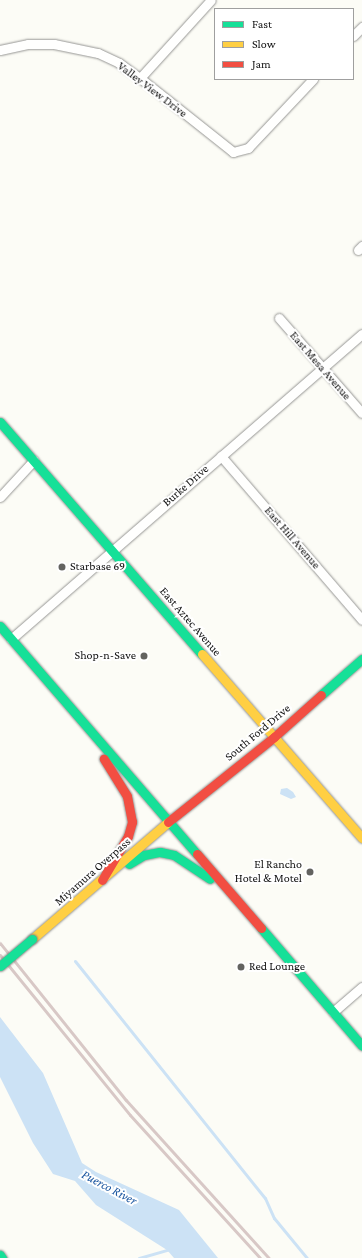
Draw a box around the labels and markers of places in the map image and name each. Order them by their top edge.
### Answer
place label: Starbase 69 [70,560,125,574]
marker: Starbase 69 [57,562,67,572]
place label: Shop-n-Save [75,649,136,663]
marker: Shop-n-Save [139,651,149,661]
place label: El Rancho Hotel & Motel [235,858,302,886]
marker: El Rancho Hotel & Motel [305,867,315,877]
place label: Red Lounge [249,960,305,974]
marker: Red Lounge [236,962,246,972]

